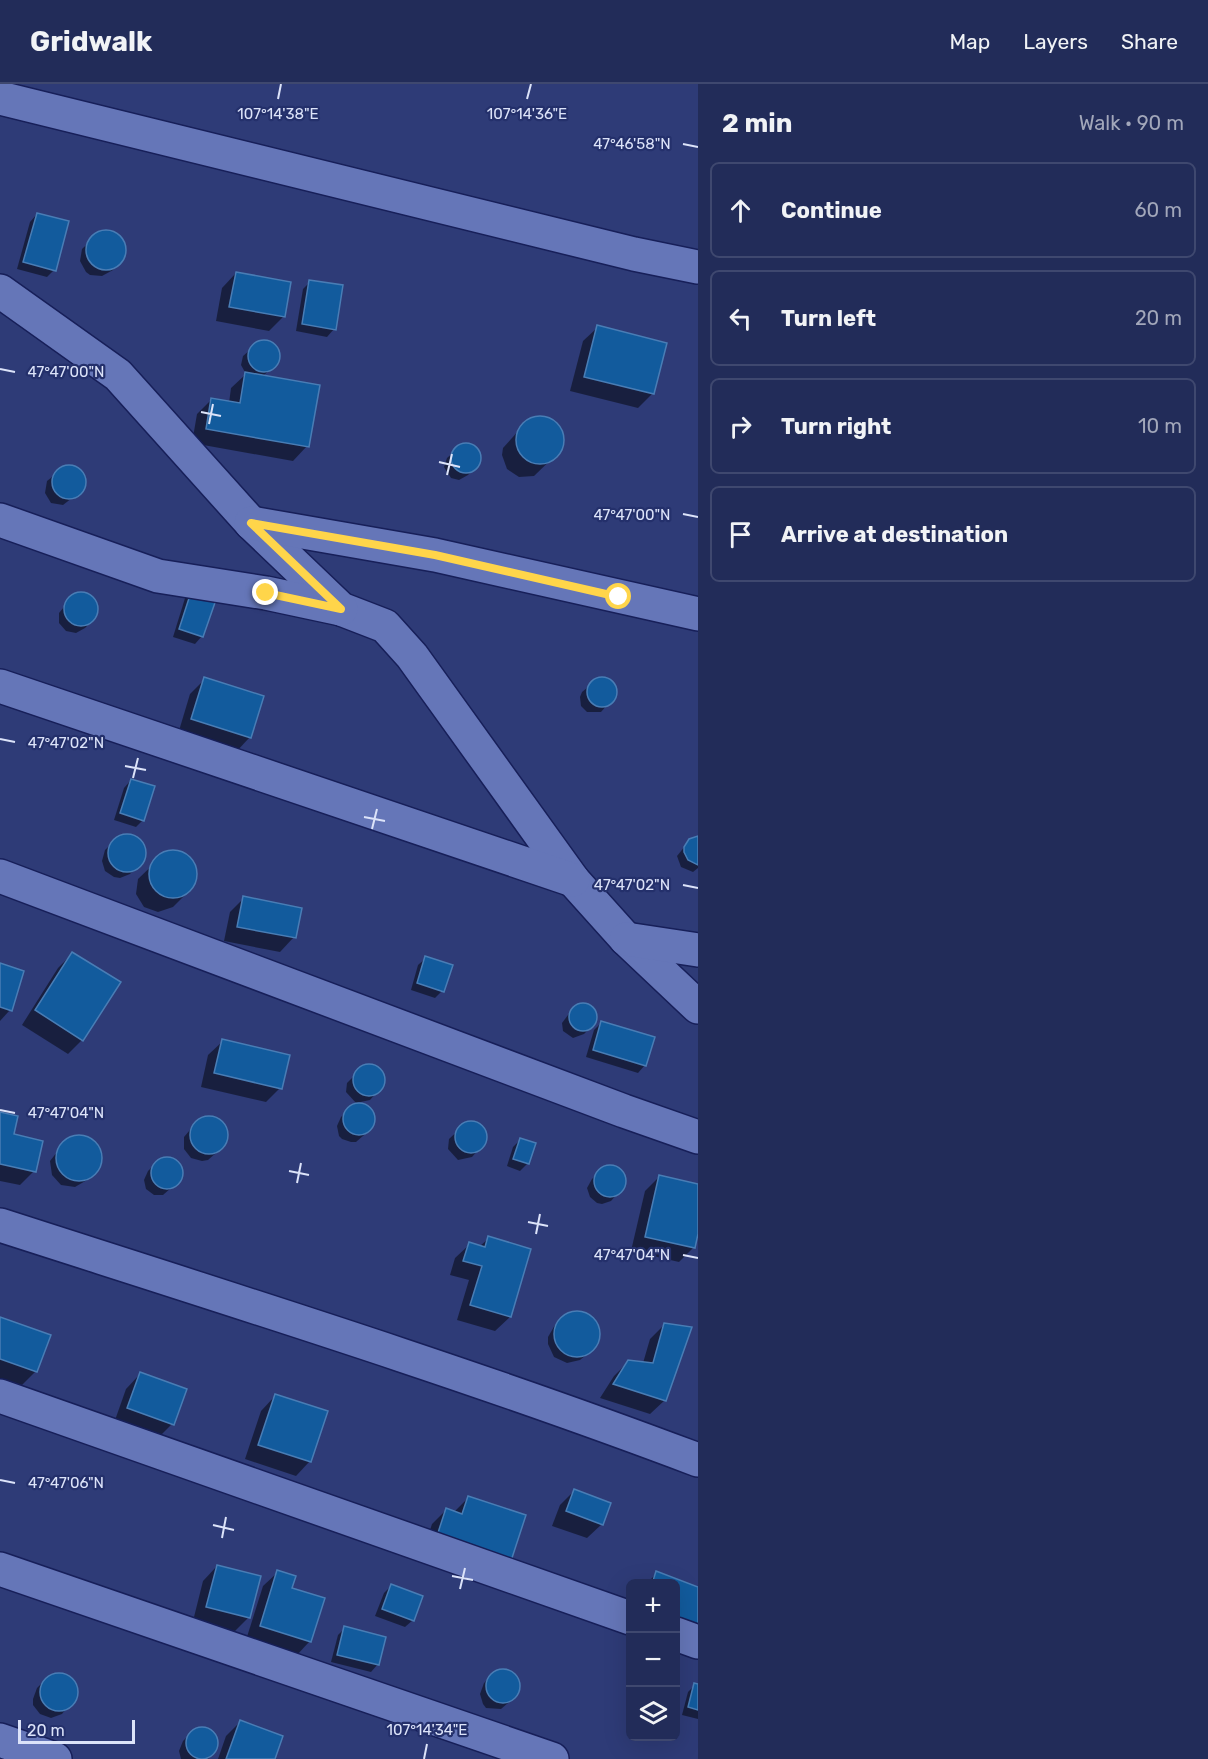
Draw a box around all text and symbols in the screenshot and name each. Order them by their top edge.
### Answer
text: Gridwalk [30,25,152,58]
text: Map [949,29,990,54]
text: Layers [1023,29,1088,54]
text: Share [1121,29,1178,54]
text: 107°14'38"E [237,105,319,123]
text: 107°14'36"E [487,105,567,123]
text: 2 min [722,108,792,139]
text: Walk · 90 m [1079,111,1184,135]
text: 47°46'58"N [593,135,671,153]
icon: ahead [724,194,757,227]
text: Continue [781,197,882,224]
text: 60 m [1135,198,1182,222]
icon: left [724,302,757,335]
text: Turn left [781,305,876,332]
text: 20 m [1135,306,1182,330]
text: 47°47'00"N [27,363,105,381]
icon: right [724,410,757,443]
text: Turn right [781,413,891,440]
text: 10 m [1138,414,1182,438]
text: 47°47'00"N [593,506,671,524]
icon: arrive [724,518,757,551]
text: Arrive at destination [781,521,1008,548]
route end [252,579,278,605]
route start [605,583,631,609]
text: 47°47'02"N [28,734,104,752]
text: 47°47'02"N [594,876,670,894]
text: 47°47'04"N [28,1104,104,1122]
text: 47°47'04"N [594,1246,670,1264]
text: 47°47'06"N [28,1474,104,1492]
map controls [626,1579,680,1741]
button: + [626,1579,680,1633]
button: − [626,1633,680,1687]
button: layers [626,1687,680,1741]
scale bar [18,1717,135,1744]
text: 20 m [27,1721,65,1740]
text: 107°14'34"E [387,1721,467,1739]

